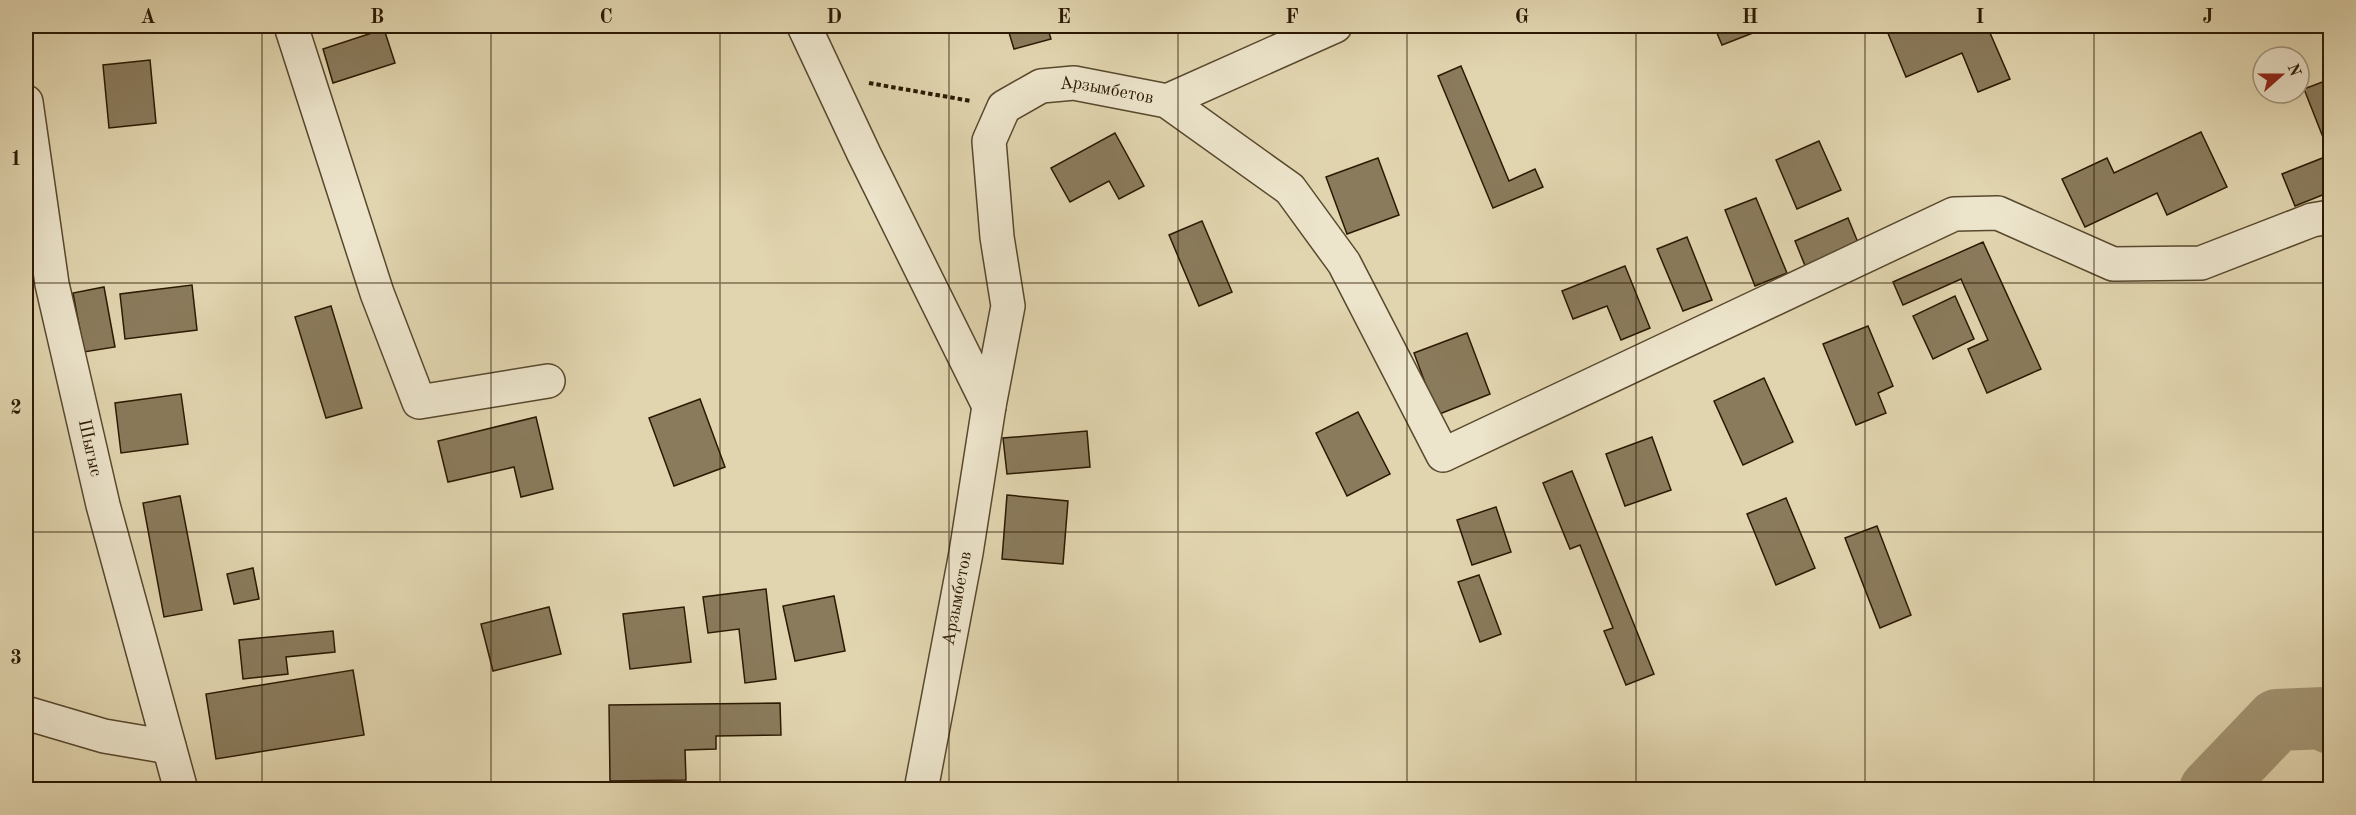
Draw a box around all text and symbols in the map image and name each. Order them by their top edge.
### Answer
text: A [140,8,156,28]
text: B [370,8,384,28]
text: C [599,8,613,28]
text: D [826,8,842,28]
text: E [1057,8,1071,28]
text: F [1285,8,1299,28]
text: G [1515,8,1529,28]
text: H [1742,8,1758,28]
text: I [1976,8,1984,28]
text: J [2203,8,2214,28]
north arrow [2251,45,2311,105]
text: N [2283,62,2303,80]
street label: Арзымбетов [1059,74,1155,107]
text: 1 [10,150,22,170]
text: 2 [10,399,22,419]
street label: Шыгыс [74,417,105,478]
street label: Арзымбетов [940,550,975,647]
text: 3 [10,649,22,669]

